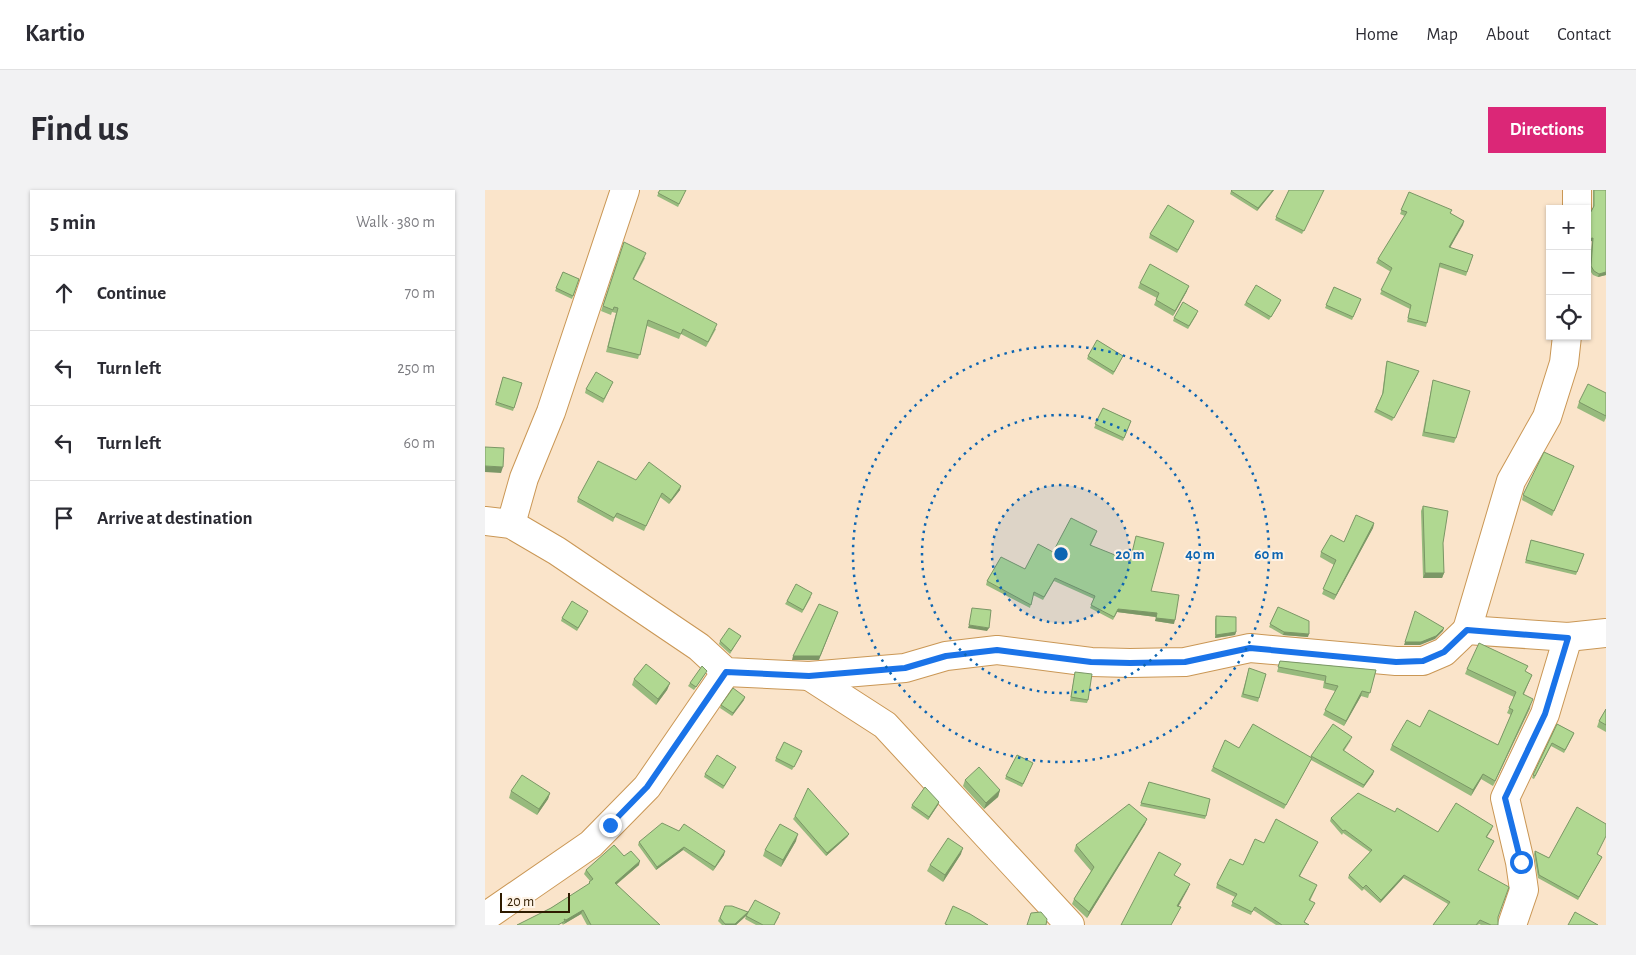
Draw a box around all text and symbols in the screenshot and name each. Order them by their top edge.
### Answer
text: Kartio [25,22,85,46]
text: Home [1355,26,1398,44]
text: Map [1426,26,1458,44]
text: About [1486,26,1529,44]
text: Contact [1557,26,1611,44]
button: Directions [1488,107,1606,153]
text: Find us [30,112,129,147]
map controls [1546,205,1591,340]
button: + [1546,205,1591,250]
text: 5 min [50,212,96,233]
text: Walk · 380 m [356,214,435,230]
button: − [1546,250,1591,295]
icon: ahead [50,279,78,307]
text: Continue [97,284,166,303]
text: 70 m [404,285,435,301]
button: locate [1546,295,1591,340]
icon: left [50,354,78,382]
text: Turn left [97,359,161,378]
text: 250 m [397,360,435,376]
icon: left [50,429,78,457]
text: Turn left [97,434,161,453]
text: 60 m [404,435,435,451]
icon: arrive [50,504,78,532]
text: Arrive at destination [97,509,253,528]
centre of rings [1052,545,1070,563]
text: 20 m [1115,547,1145,562]
text: 40 m [1185,547,1215,562]
text: 60 m [1254,547,1284,562]
route end [599,814,622,837]
route start [1510,851,1533,874]
scale bar [500,890,570,913]
text: 20 m [507,895,534,909]

